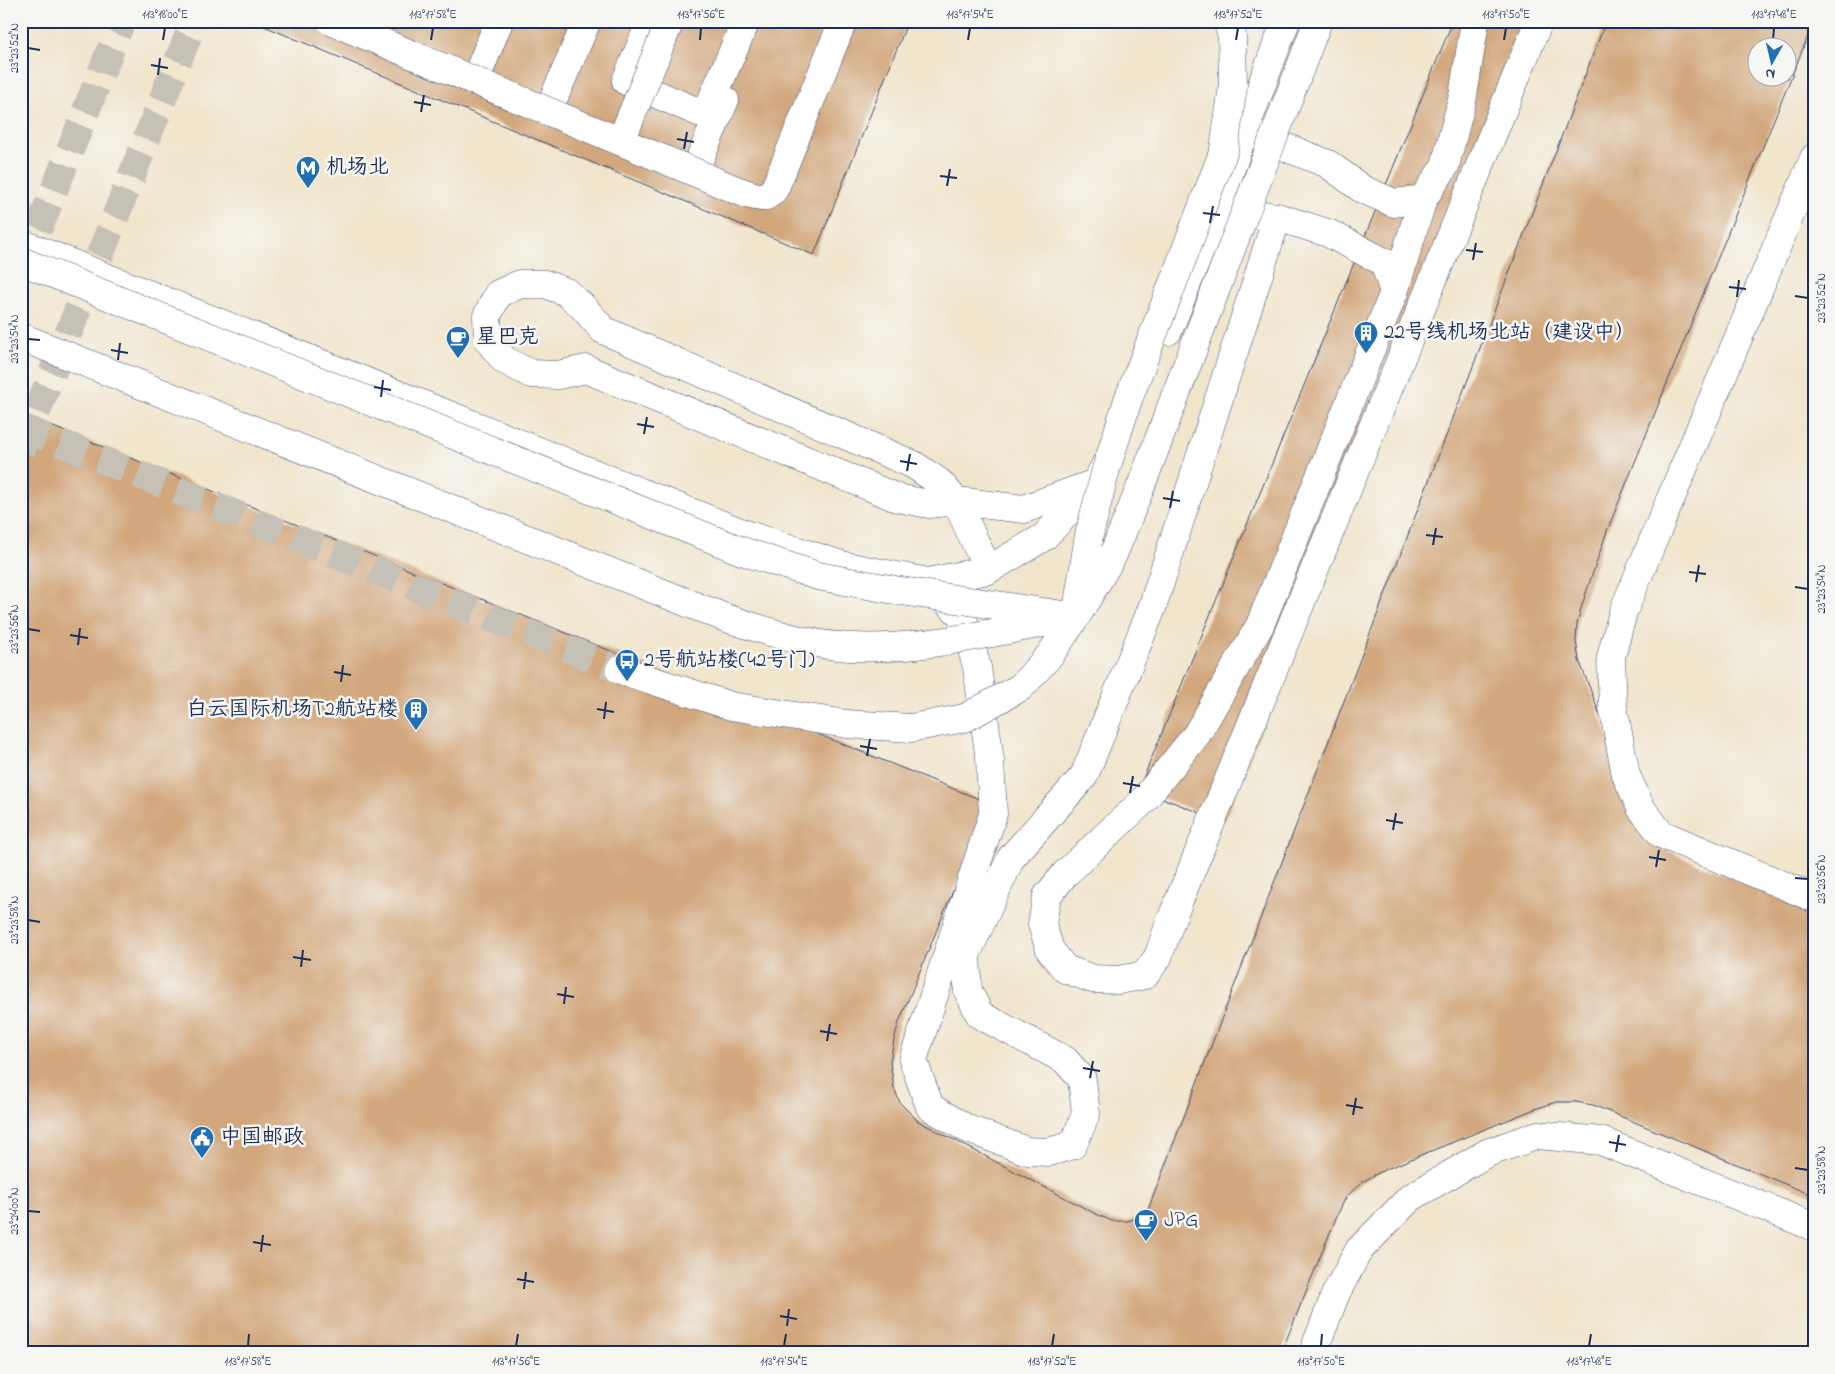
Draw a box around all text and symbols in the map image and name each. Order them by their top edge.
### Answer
text: 113°18'00"E [142,6,188,24]
text: 113°17'58"E [409,6,457,24]
text: 113°17'56"E [677,6,725,24]
text: 113°17'54"E [946,6,994,24]
text: 113°17'52"E [1214,6,1262,24]
text: 113°17'50"E [1482,6,1530,24]
text: 113°17'48"E [1751,6,1797,24]
text: 23°23'52"N [6,23,24,73]
north arrow [1748,38,1798,88]
text: N [1764,62,1777,84]
place label: 机场北 [326,153,389,183]
metro station icon: 机场北 [295,155,321,189]
text: 23°23'52"N [1813,273,1831,323]
text: 23°23'54"N [6,314,24,364]
place label: 22号线机场北站（建设中） [1384,318,1636,348]
building icon: 22号线机场北站（建设中） [1353,320,1379,354]
place label: 星巴克 [476,323,539,353]
cafe icon: 星巴克 [445,325,471,359]
text: 23°23'54"N [1813,564,1831,614]
text: 23°23'56"N [6,604,24,654]
place label: 2号航站楼(42号门) [644,646,815,676]
bus stop icon: 2号航站楼(42号门) [614,648,640,682]
place label: 白云国际机场T2航站楼 [187,695,398,725]
building icon: 白云国际机场T2航站楼 [403,697,429,731]
text: 23°23'56"N [1813,854,1831,904]
text: 23°23'58"N [6,896,24,944]
place label: 中国邮政 [220,1123,304,1153]
public building icon: 中国邮政 [189,1125,215,1159]
text: 23°23'58"N [1813,1146,1831,1194]
text: 23°24'00"N [6,1187,24,1235]
place label: JPG [1164,1206,1198,1236]
cafe icon: JPG [1133,1208,1159,1242]
text: 113°17'58"E [224,1353,272,1371]
text: 113°17'56"E [492,1353,540,1371]
text: 113°17'54"E [760,1353,808,1371]
text: 113°17'52"E [1028,1353,1076,1371]
text: 113°17'50"E [1297,1353,1345,1371]
text: 113°17'48"E [1566,1353,1612,1371]

